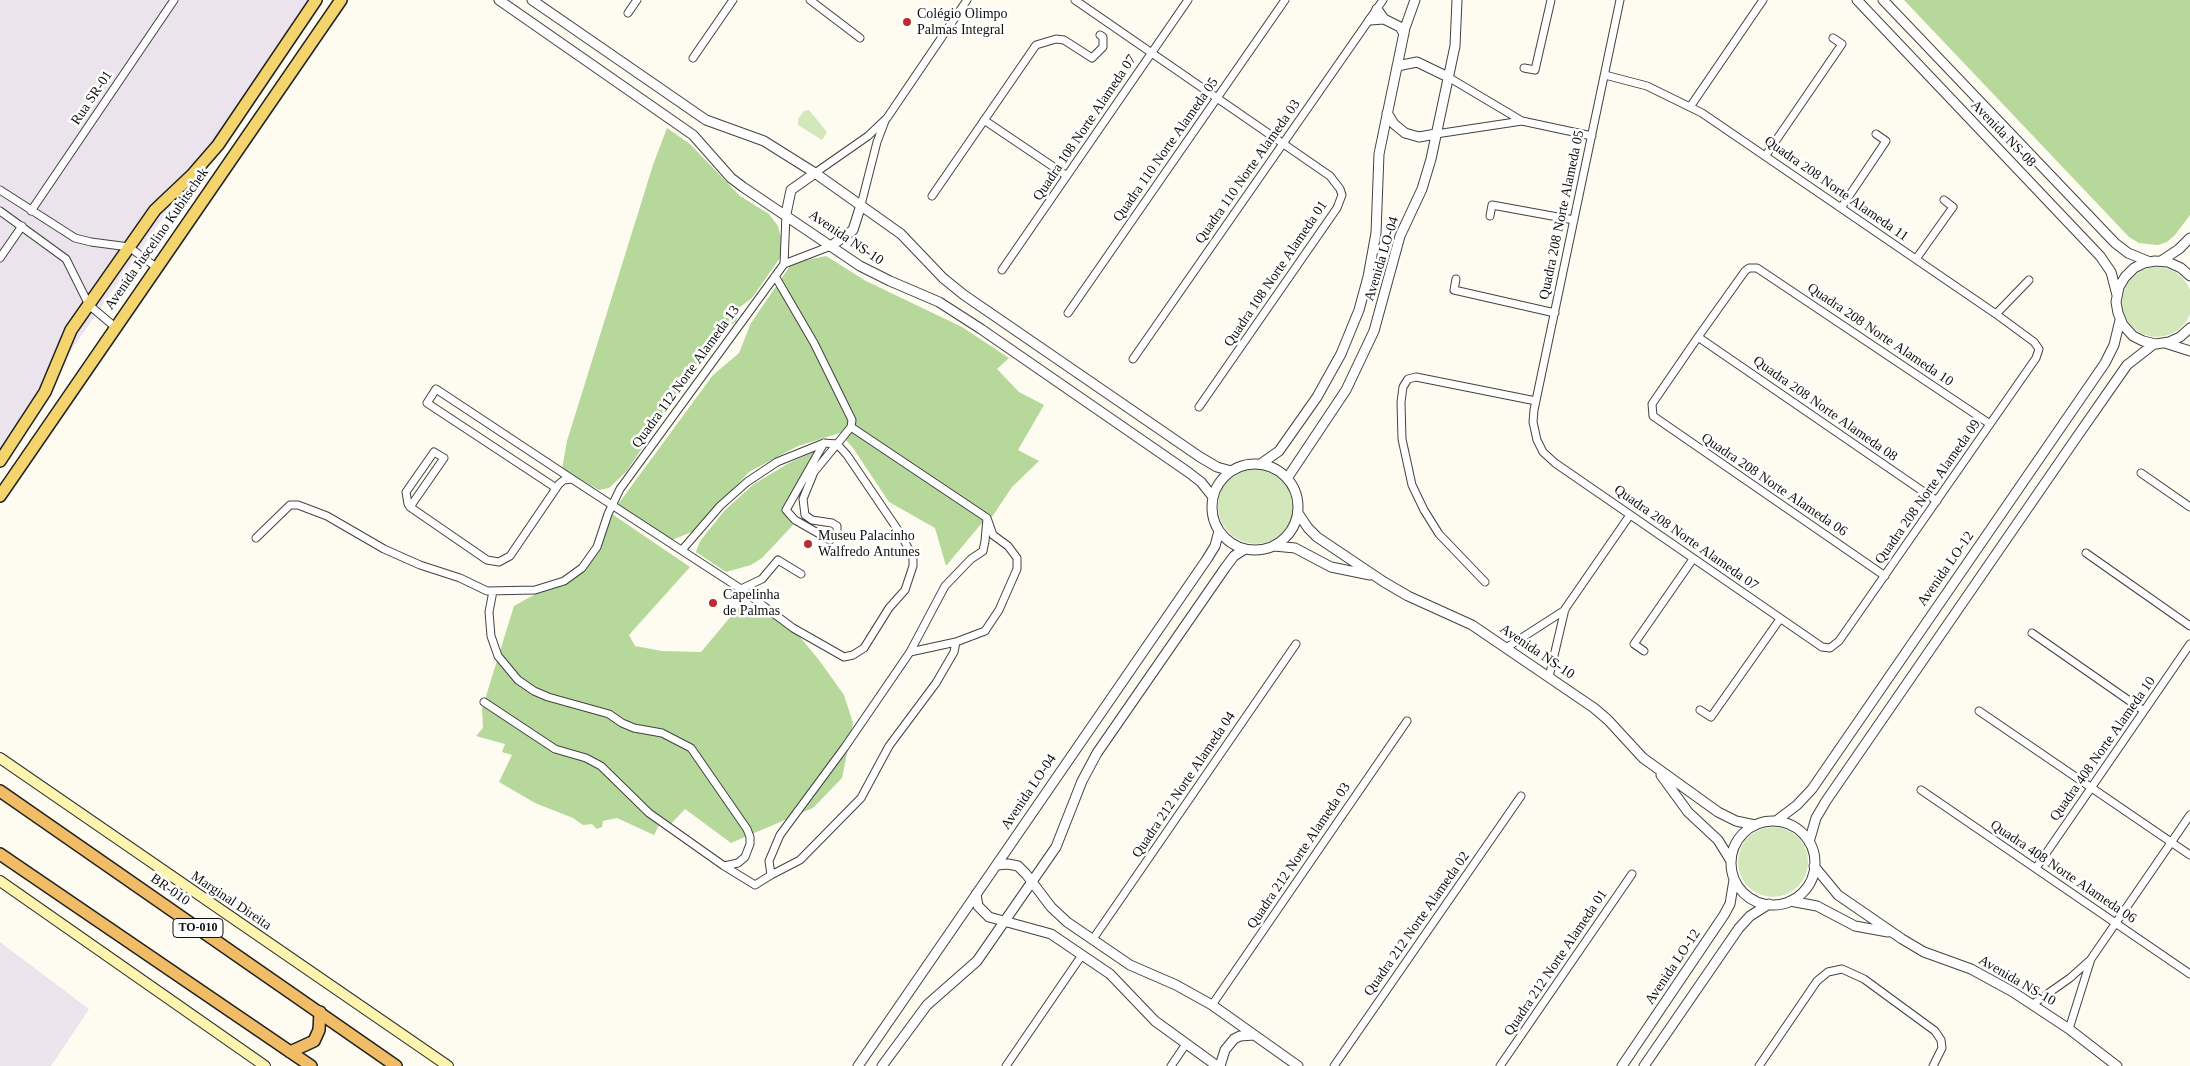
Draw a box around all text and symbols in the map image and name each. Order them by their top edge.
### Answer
place label: Colégio Olimpo Palmas Integral [917,6,1008,38]
marker: Colégio Olimpo Palmas Integral [901,16,913,28]
street label: Quadra 108 Norte Alameda 07 [1030,52,1140,204]
street label: Rua SR-01 [68,68,116,128]
street label: Quadra 110 Norte Alameda 05 [1110,75,1222,225]
street label: Quadra 110 Norte Alameda 03 [1192,97,1304,247]
street label: Avenida NS-08 [1967,97,2039,171]
street label: Quadra 208 Norte Alameda 05 [1536,129,1588,301]
street label: Quadra 208 Norte Alameda 11 [1761,133,1911,245]
street label: Avenida Juscelino Kubitschek [102,165,212,313]
street label: Quadra 108 Norte Alameda 01 [1221,198,1331,350]
street label: Avenida NS-10 [805,207,887,269]
street label: Avenida LO-04 [1361,215,1403,303]
street label: Quadra 208 Norte Alameda 10 [1804,280,1956,390]
street label: Quadra 112 Norte Alameda 13 [629,302,743,452]
street label: Quadra 208 Norte Alameda 08 [1749,353,1901,465]
street label: Quadra 208 Norte Alameda 09 [1872,416,1984,568]
street label: Quadra 208 Norte Alameda 06 [1698,430,1850,540]
street label: Quadra 208 Norte Alameda 07 [1610,482,1762,594]
place label: Museu Palacinho Walfredo Antunes [818,528,920,560]
street label: Avenida LO-12 [1914,528,1978,610]
marker: Museu Palacinho Walfredo Antunes [802,538,814,550]
place label: Capelinha de Palmas [723,587,780,620]
marker: Capelinha de Palmas [707,597,719,609]
street label: Avenida NS-10 [1496,621,1578,683]
street label: Quadra 408 Norte Alameda 10 [2047,673,2159,825]
street label: Quadra 212 Norte Alameda 04 [1129,709,1239,861]
street label: Avenida LO-04 [998,751,1060,833]
street label: Quadra 212 Norte Alameda 03 [1244,780,1354,932]
street label: Quadra 408 Norte Alameda 06 [1987,817,2139,927]
street label: Quadra 212 Norte Alameda 02 [1361,848,1473,1000]
street label: Marginal Direita [188,868,274,934]
street label: BR-010 [147,870,193,910]
street label: Quadra 212 Norte Alameda 01 [1501,887,1611,1039]
road number: TO-010 [173,918,223,938]
street label: Avenida LO-12 [1642,926,1704,1008]
street label: Avenida NS-10 [1975,952,2059,1010]

